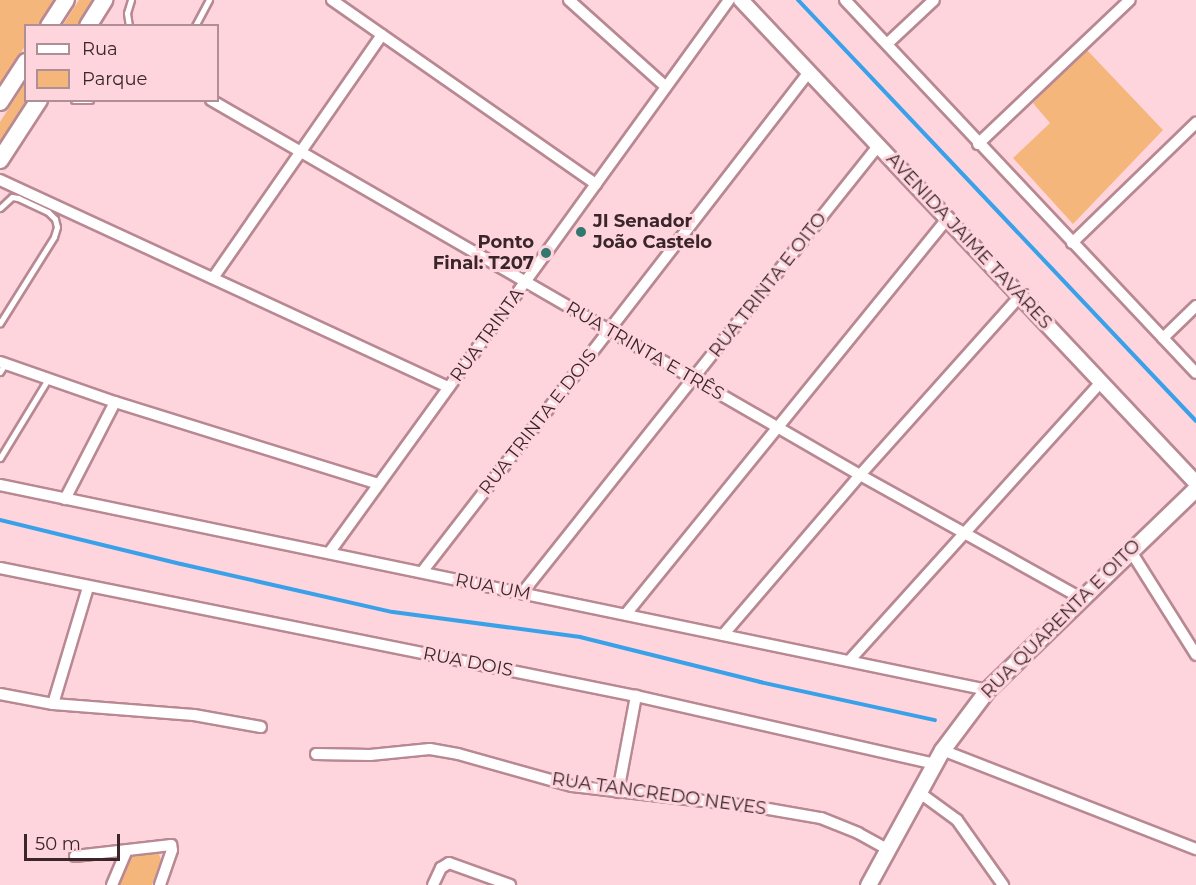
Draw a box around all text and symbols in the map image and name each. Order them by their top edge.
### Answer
legend [24,24,219,102]
text: Rua [82,38,118,60]
text: Parque [82,68,147,90]
street label: AVENIDA JAIME TAVÁRES [882,148,1056,334]
street label: RUA TRINTA E OITO [705,208,831,362]
place label: JI Senador João Castelo [593,211,712,254]
marker: JI Senador João Castelo [574,225,588,239]
place label: Ponto Final: T207 [433,232,534,274]
marker: Ponto Final: T207 [539,246,553,260]
street label: RUA TRINTA [446,284,528,386]
street label: RUA TRINTA E TRÊS [562,297,728,405]
street label: RUA TRINTA E DOIS [475,345,601,499]
street label: RUA QUARENTA E OITO [977,535,1145,703]
street label: RUA UM [454,569,532,605]
street label: RUA DOIS [421,643,515,681]
street label: RUA TANCREDO NEVES [550,768,768,820]
scale bar [27,822,123,860]
text: 50 m [35,833,81,855]

